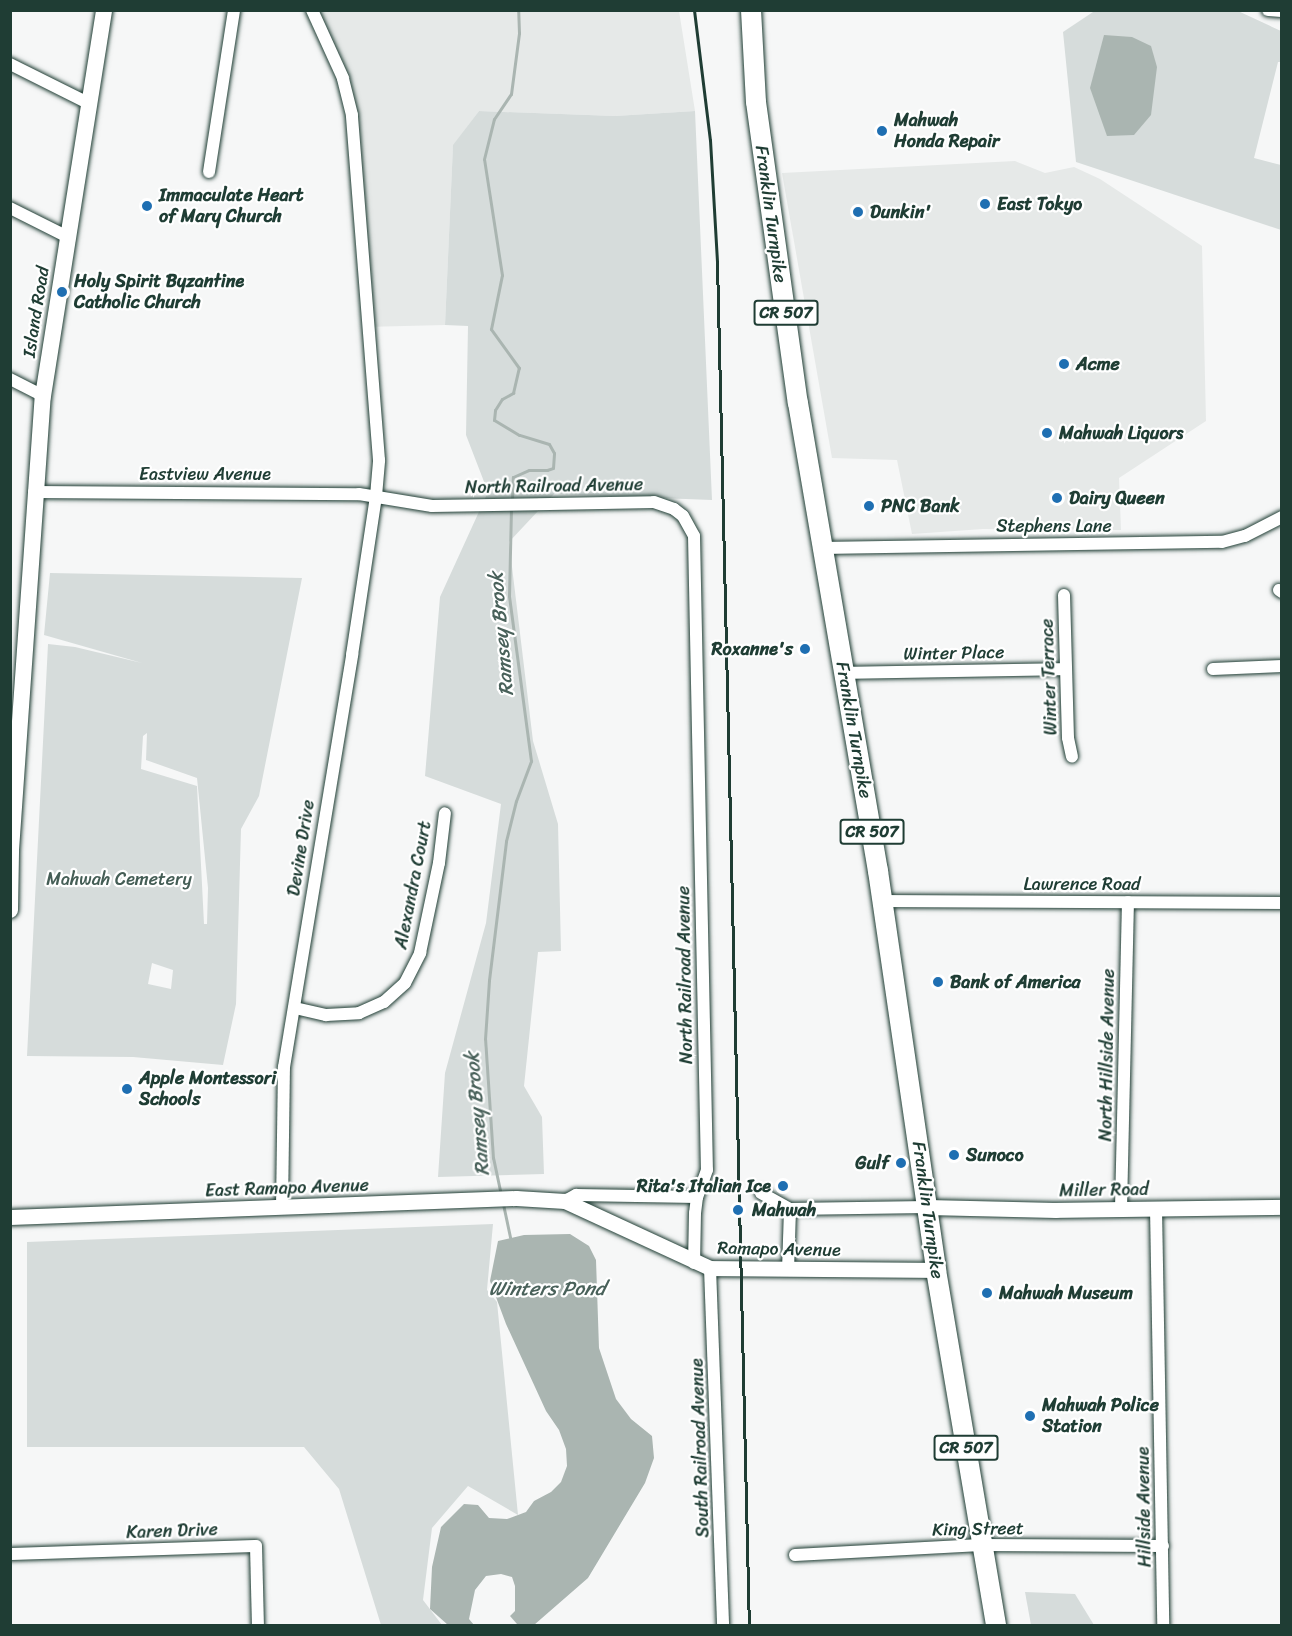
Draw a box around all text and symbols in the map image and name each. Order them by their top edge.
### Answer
place label: Mahwah Honda Repair [894,110,1000,152]
marker: Mahwah Honda Repair [875,124,889,138]
street label: Franklin Turnpike [751,144,791,284]
place label: Immaculate Heart of Mary Church [159,185,304,228]
place label: East Tokyo [997,193,1082,215]
marker: East Tokyo [978,197,992,211]
marker: Immaculate Heart of Mary Church [140,199,154,213]
place label: Dunkin' [870,201,931,223]
marker: Dunkin' [851,205,865,219]
street label: Island Road [18,265,54,359]
place label: Holy Spirit Byzantine Catholic Church [74,271,244,314]
marker: Holy Spirit Byzantine Catholic Church [55,285,69,299]
road number: CR 507 [753,300,819,326]
place label: Acme [1076,353,1120,375]
marker: Acme [1057,357,1071,371]
place label: Mahwah Liquors [1059,422,1183,444]
marker: Mahwah Liquors [1040,426,1054,440]
street label: Eastview Avenue [139,463,271,485]
street label: North Railroad Avenue [465,474,643,498]
place label: Dairy Queen [1069,487,1164,509]
marker: Dairy Queen [1050,491,1064,505]
place label: PNC Bank [881,495,960,517]
marker: PNC Bank [862,499,876,513]
street label: Stephens Lane [996,515,1112,537]
water label: Ramsey Brook [484,571,518,697]
street label: Winter Terrace [1036,618,1062,736]
place label: Roxanne's [712,638,793,660]
street label: Winter Place [903,641,1005,665]
marker: Roxanne's [798,642,812,656]
street label: Franklin Turnpike [831,660,877,800]
street label: Devine Drive [283,798,319,898]
street label: Alexandra Court [390,819,436,951]
road number: CR 507 [839,819,905,845]
park label: Mahwah Cemetery [46,868,192,890]
street label: Lawrence Road [1023,873,1141,895]
street label: North Railroad Avenue [673,886,697,1064]
street label: North Hillside Avenue [1095,969,1119,1141]
place label: Bank of America [950,971,1081,993]
marker: Bank of America [931,975,945,989]
water label: Ramsey Brook [460,1051,494,1177]
place label: Apple Montessori Schools [139,1068,276,1110]
marker: Apple Montessori Schools [120,1082,134,1096]
street label: Franklin Turnpike [908,1140,948,1280]
place label: Sunoco [966,1144,1024,1166]
marker: Sunoco [947,1148,961,1162]
place label: Gulf [855,1152,889,1174]
marker: Gulf [894,1156,908,1170]
street label: East Ramapo Avenue [205,1174,369,1202]
place label: Rita's Italian Ice [636,1175,771,1197]
street label: Miller Road [1059,1178,1149,1202]
marker: Rita's Italian Ice [776,1179,790,1193]
place label: Mahwah [752,1199,816,1221]
marker: Mahwah [729,1201,747,1219]
street label: Ramapo Avenue [717,1237,841,1261]
water label: Winters Pond [489,1276,605,1300]
place label: Mahwah Museum [999,1282,1133,1304]
marker: Mahwah Museum [980,1286,994,1300]
street label: South Railroad Avenue [686,1358,714,1538]
place label: Mahwah Police Station [1042,1395,1159,1438]
marker: Mahwah Police Station [1023,1409,1037,1423]
road number: CR 507 [933,1435,999,1461]
street label: Hillside Avenue [1132,1447,1156,1567]
street label: King Street [932,1517,1024,1541]
street label: Karen Drive [126,1519,218,1543]

